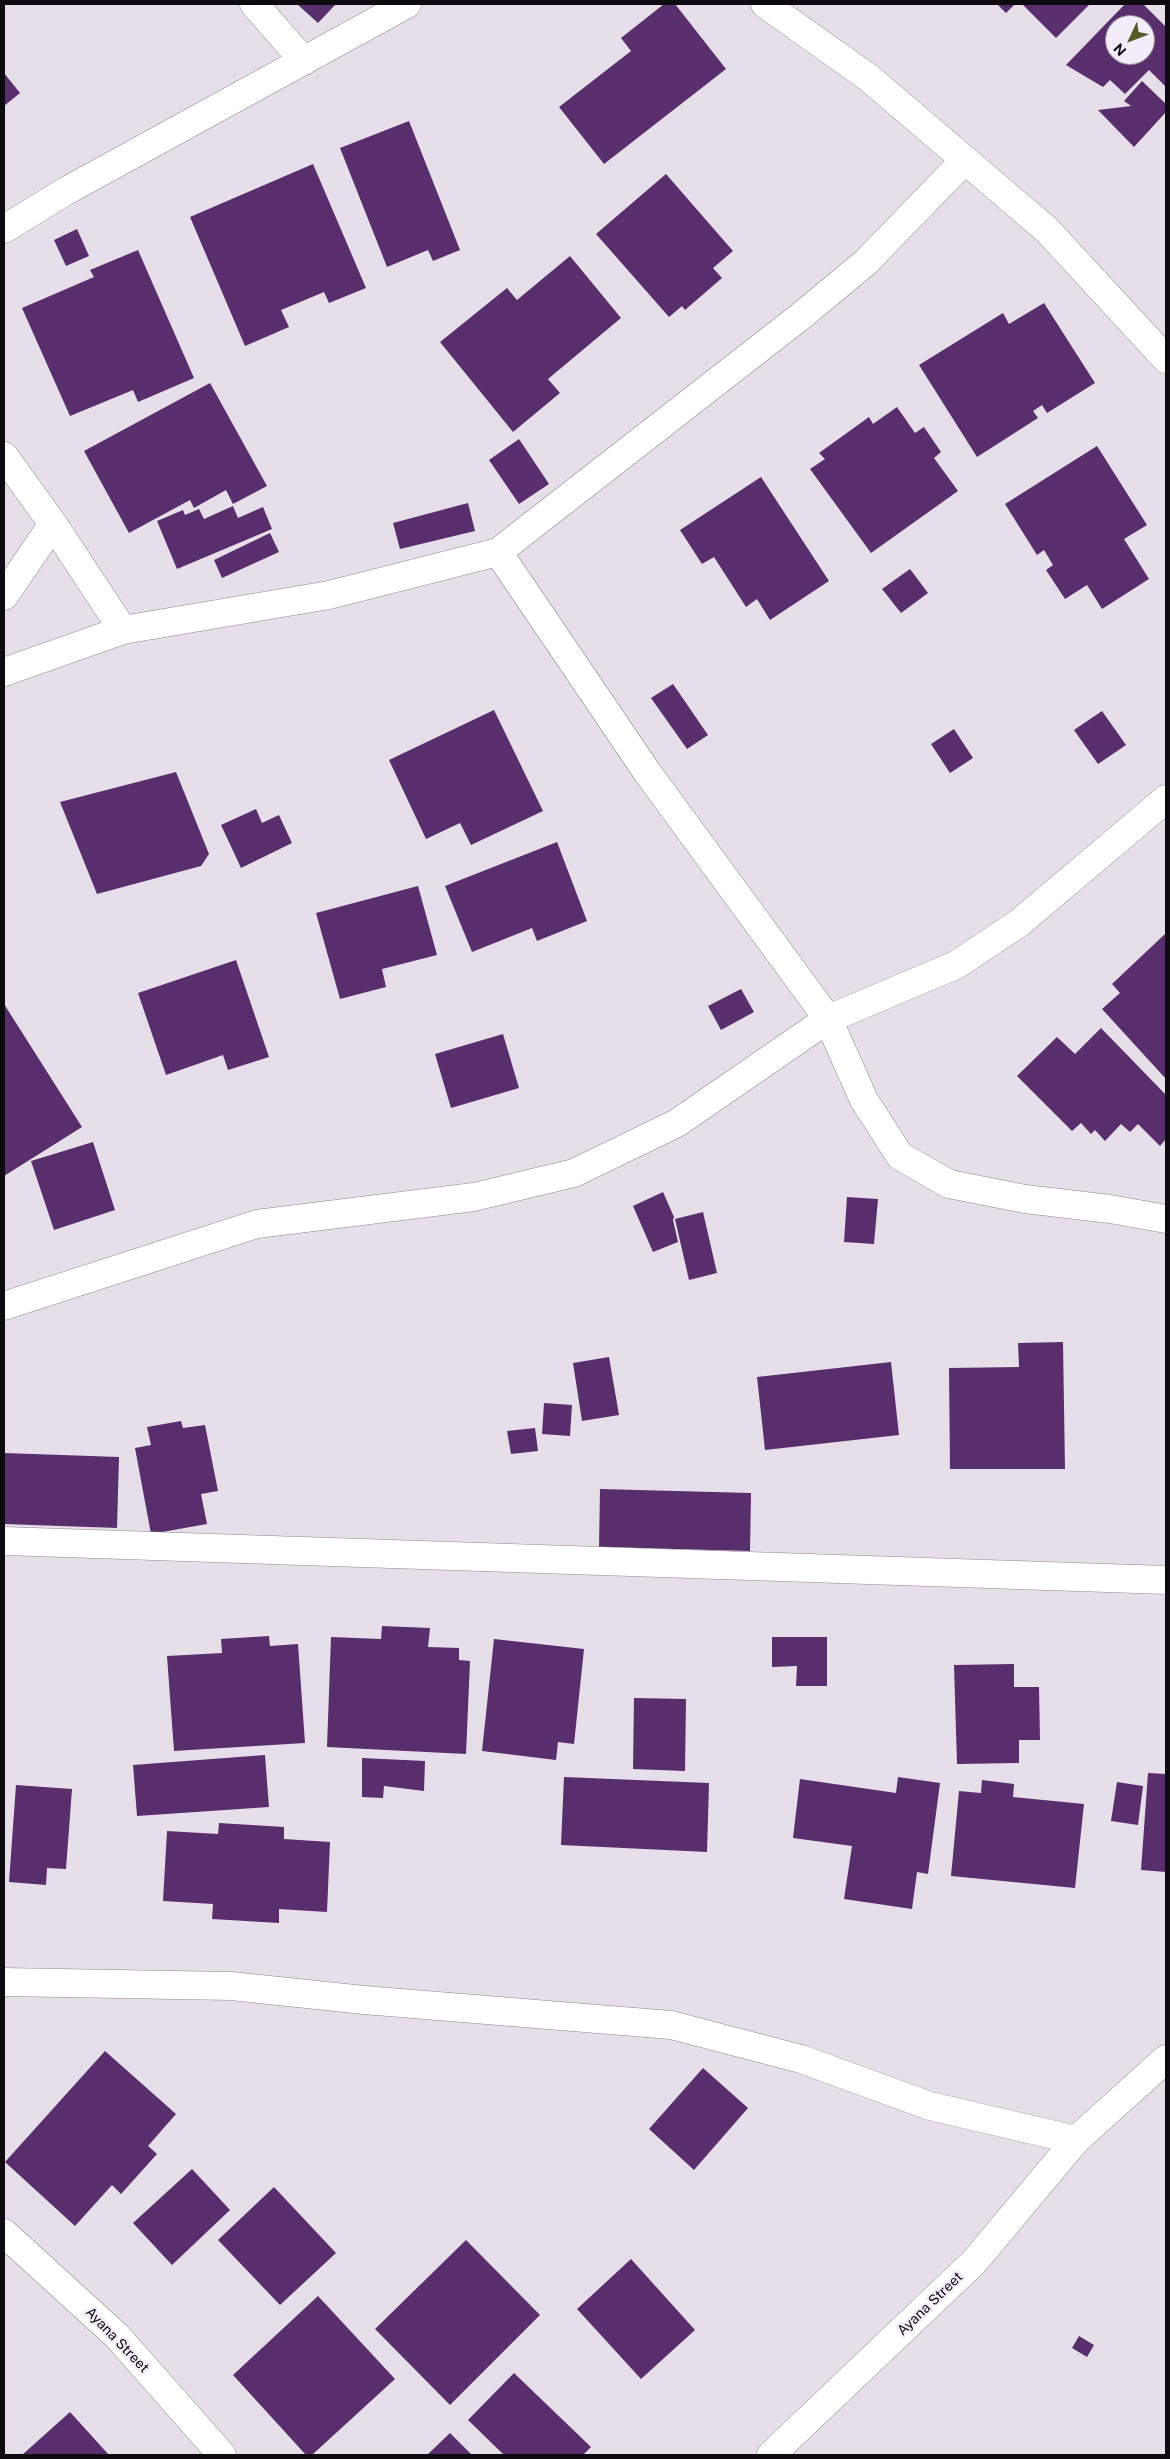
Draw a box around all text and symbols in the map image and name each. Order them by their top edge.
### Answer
north arrow [1105,15,1155,65]
text: N [1110,40,1129,59]
street label: Ayana Street [894,2269,966,2339]
street label: Ayana Street [82,2304,152,2376]

